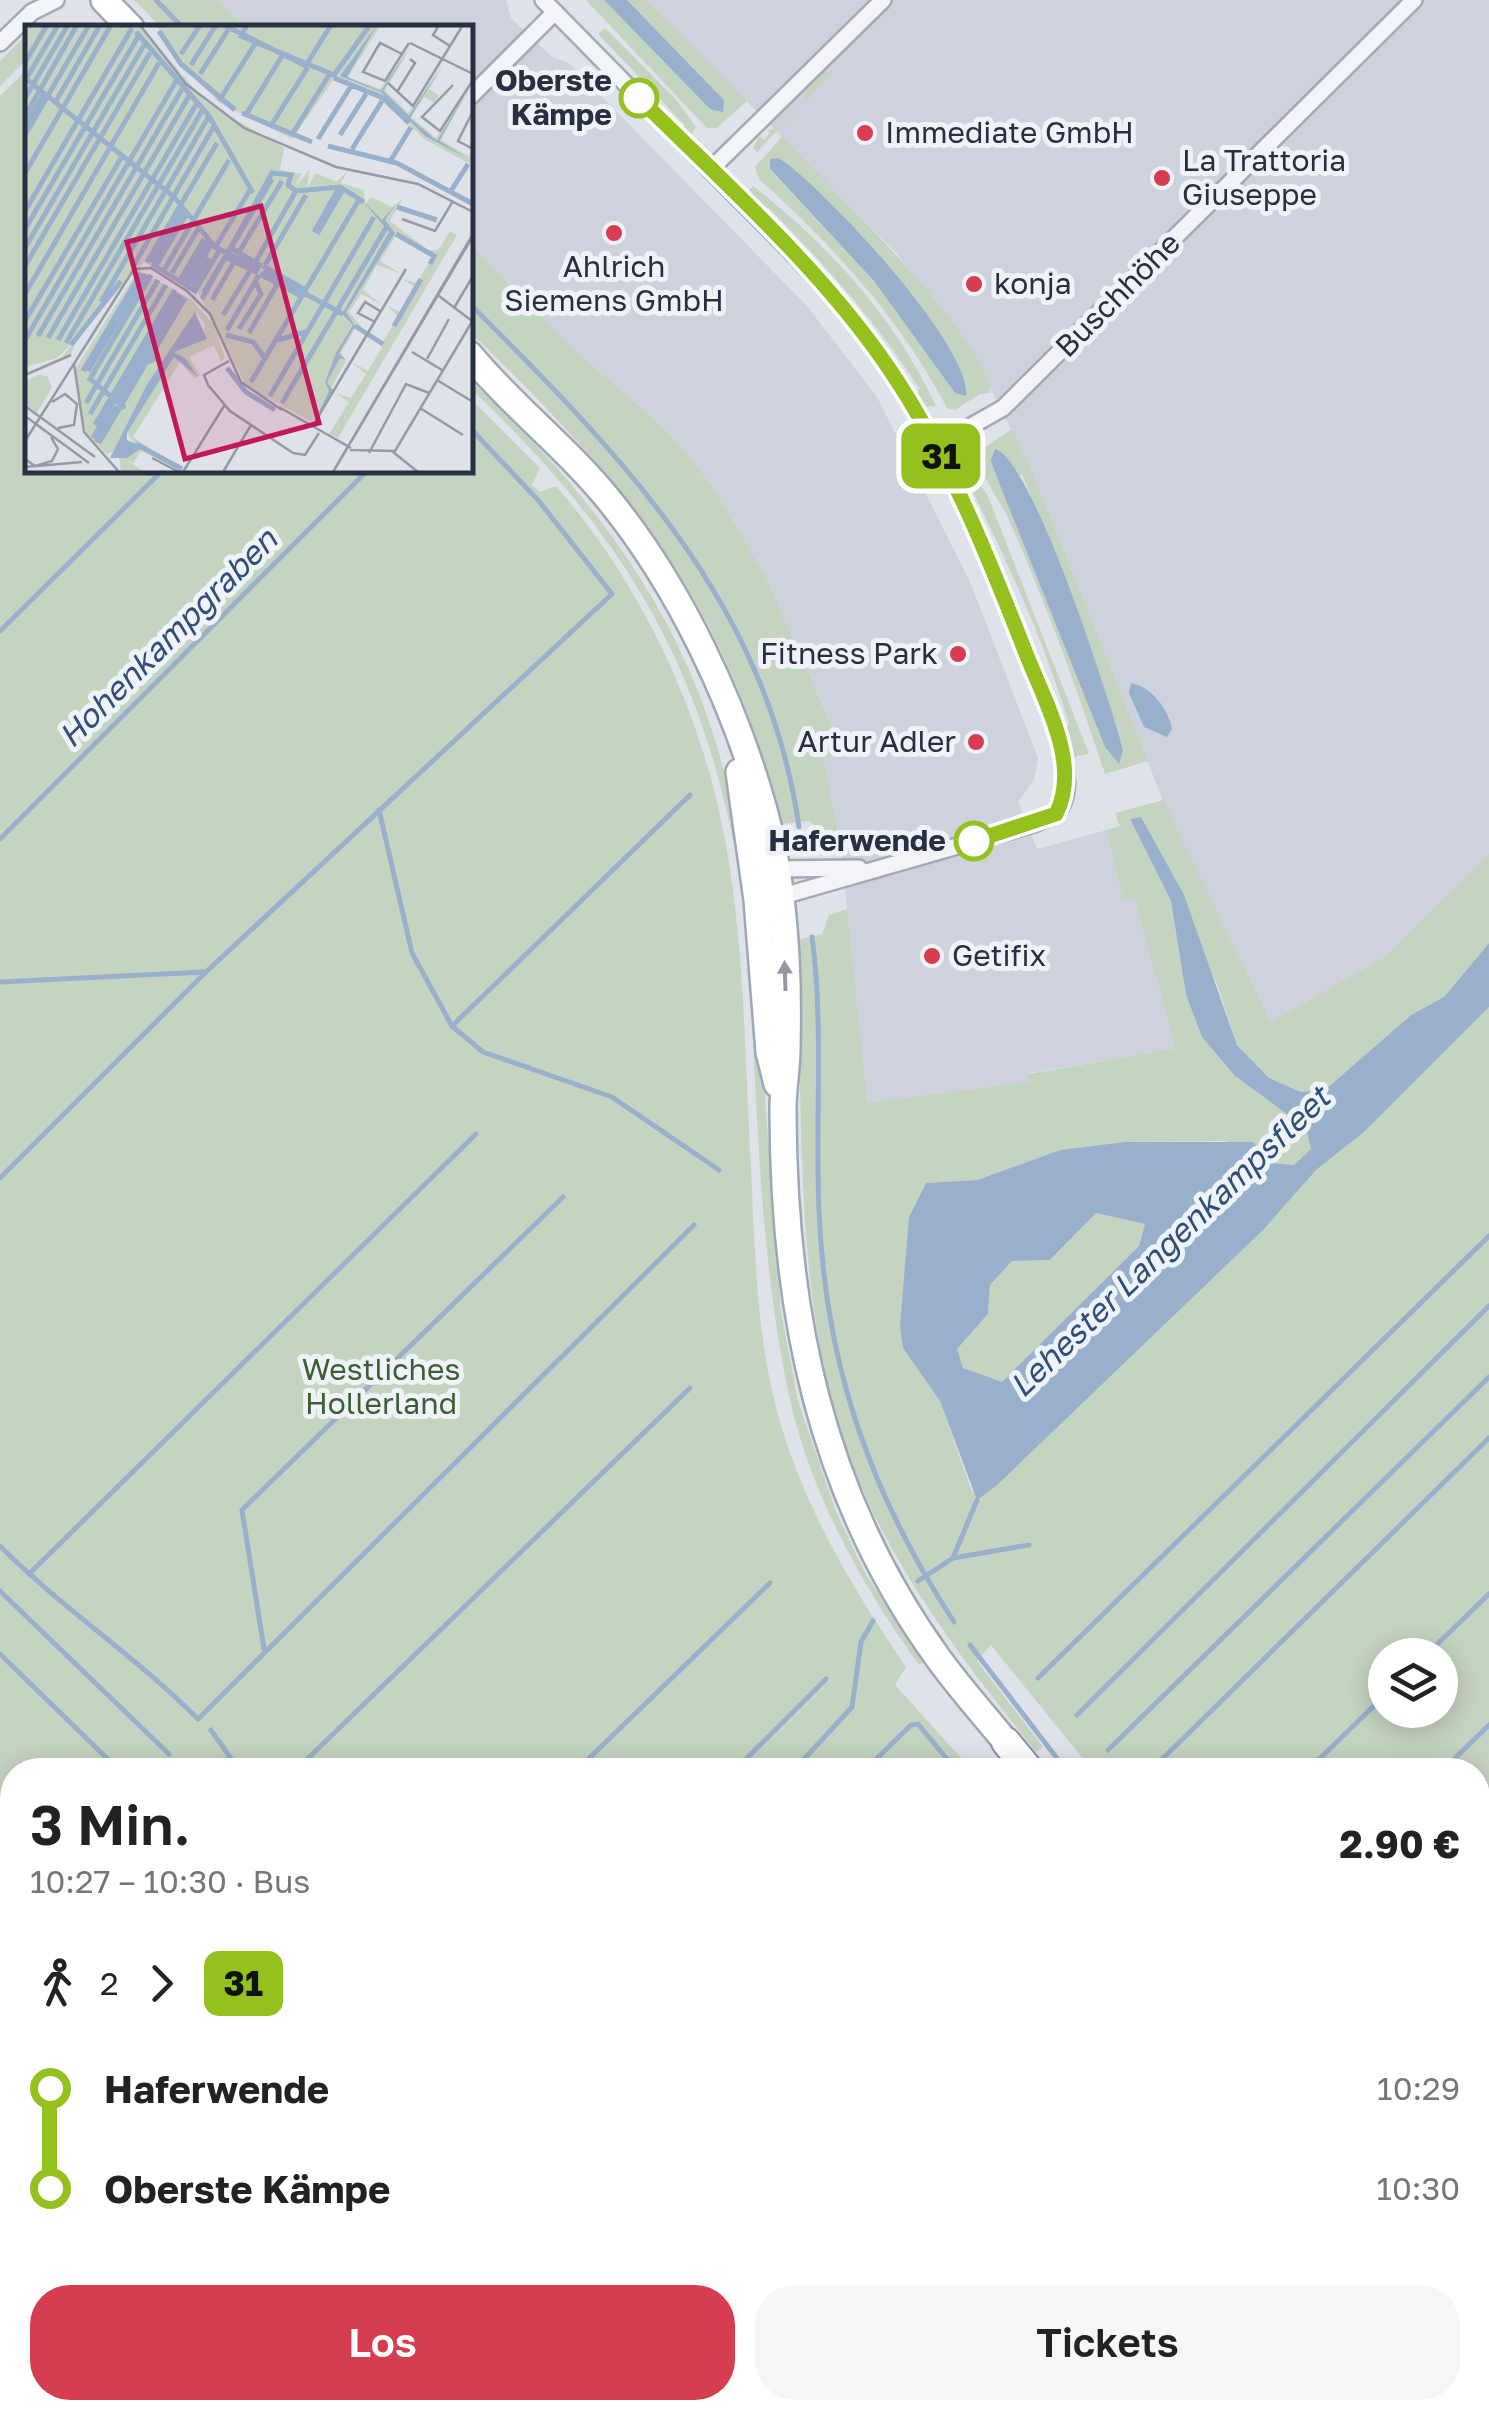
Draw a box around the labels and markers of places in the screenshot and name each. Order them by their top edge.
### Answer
place label: Oberste Kämpe [495,62,612,132]
marker: Oberste Kämpe [620,79,658,117]
place label: Immediate GmbH [885,114,1134,150]
marker: Immediate GmbH [854,122,876,144]
place label: La Trattoria Giuseppe [1182,142,1346,212]
marker: La Trattoria Giuseppe [1151,167,1173,189]
marker: Ahlrich Siemens GmbH [603,222,625,244]
place label: Ahlrich Siemens GmbH [504,248,724,318]
place label: konja [994,265,1072,301]
marker: konja [963,273,985,295]
place label: Fitness Park [760,635,938,671]
marker: Fitness Park [947,643,969,665]
place label: Artur Adler [798,723,956,759]
marker: Artur Adler [965,731,987,753]
place label: Haferwende [768,822,946,858]
marker: Haferwende [955,822,993,860]
place label: Getifix [952,937,1046,973]
marker: Getifix [921,945,943,967]

